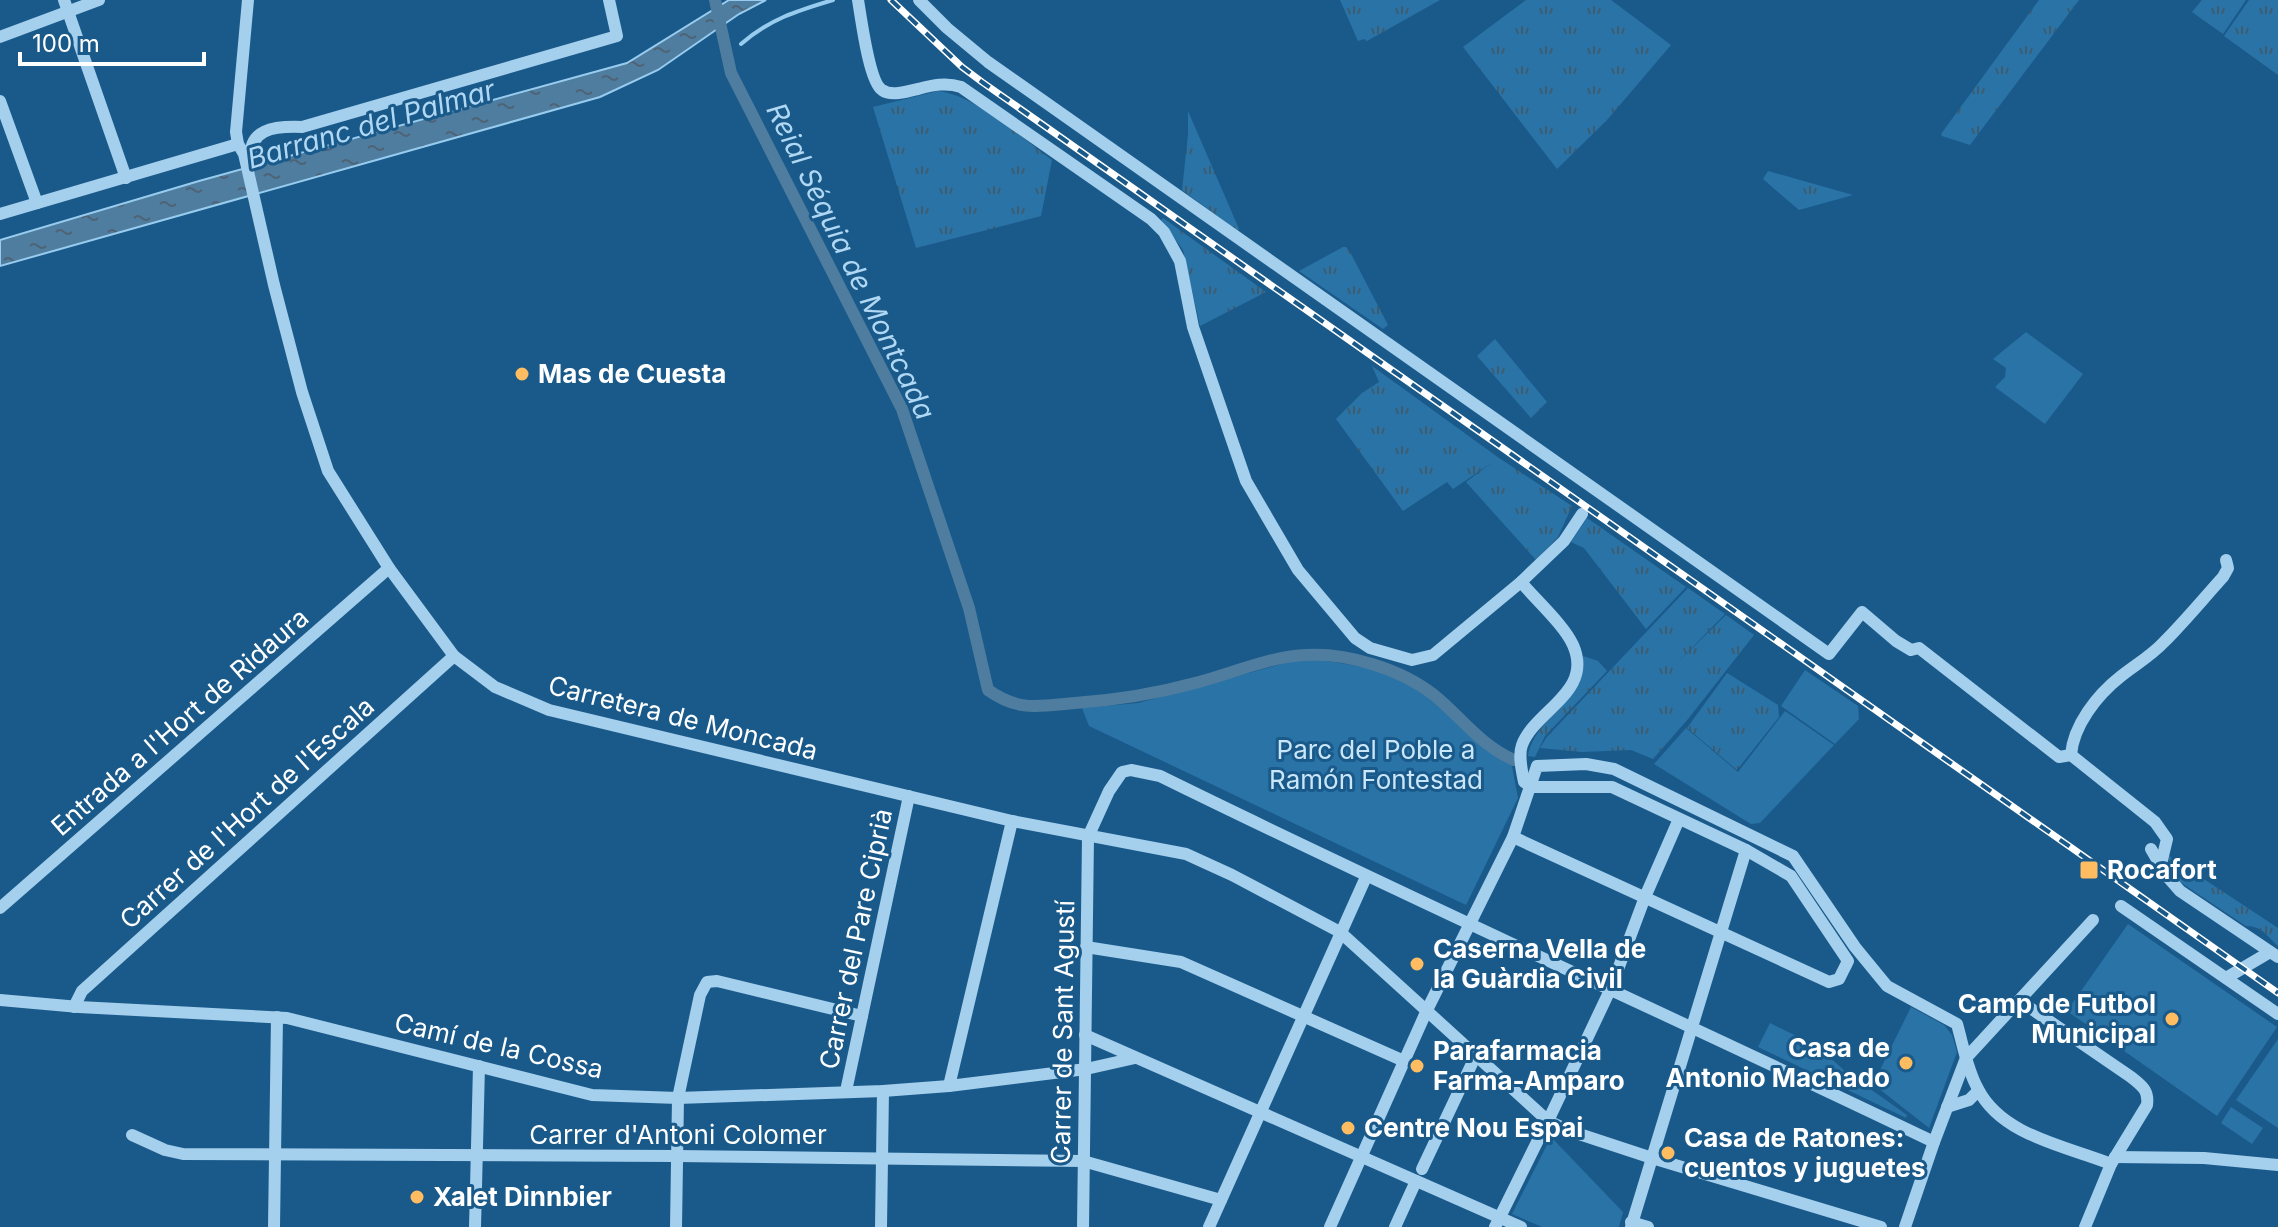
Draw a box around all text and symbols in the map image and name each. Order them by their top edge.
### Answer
scale bar [20,16,204,66]
text: 100 m [32,29,100,58]
water label: Barranc del Palmar [243,72,500,176]
water label: Reial Séquia de Montcada [759,97,943,425]
place label: Mas de Cuesta [538,358,726,389]
marker: Mas de Cuesta [513,365,531,383]
street label: Entrada a l'Hort de Ridaura [45,602,315,842]
street label: Carretera de Moncada [545,669,821,766]
street label: Carrer de l'Hort de l'Escala [113,690,380,935]
park label: Parc del Poble a Ramón Fontestad [1269,734,1483,795]
street label: Carrer del Pare Ciprià [813,806,898,1072]
place label: Rocafort [2107,854,2217,885]
marker: Rocafort [2078,859,2100,881]
street label: Carrer de Sant Agustí [1045,899,1080,1164]
place label: Caserna Vella de la Guàrdia Civil [1433,933,1646,994]
marker: Caserna Vella de la Guàrdia Civil [1408,955,1426,973]
place label: Camp de Futbol Municipal [1958,988,2156,1049]
street label: Camí de la Cossa [392,1006,606,1085]
marker: Camp de Futbol Municipal [2163,1010,2181,1028]
place label: Casa de Antonio Machado [1666,1032,1890,1093]
place label: Parafarmacia Farma-Amparo [1433,1035,1625,1096]
marker: Casa de Antonio Machado [1897,1054,1915,1072]
marker: Parafarmacia Farma-Amparo [1408,1057,1426,1075]
place label: Centre Nou Espai [1364,1112,1583,1143]
street label: Carrer d'Antoni Colomer [529,1119,827,1150]
marker: Centre Nou Espai [1339,1119,1357,1137]
place label: Casa de Ratones: cuentos y juguetes [1684,1122,1926,1183]
marker: Casa de Ratones: cuentos y juguetes [1659,1144,1677,1162]
place label: Xalet Dinnbier [433,1181,612,1212]
marker: Xalet Dinnbier [408,1188,426,1206]

